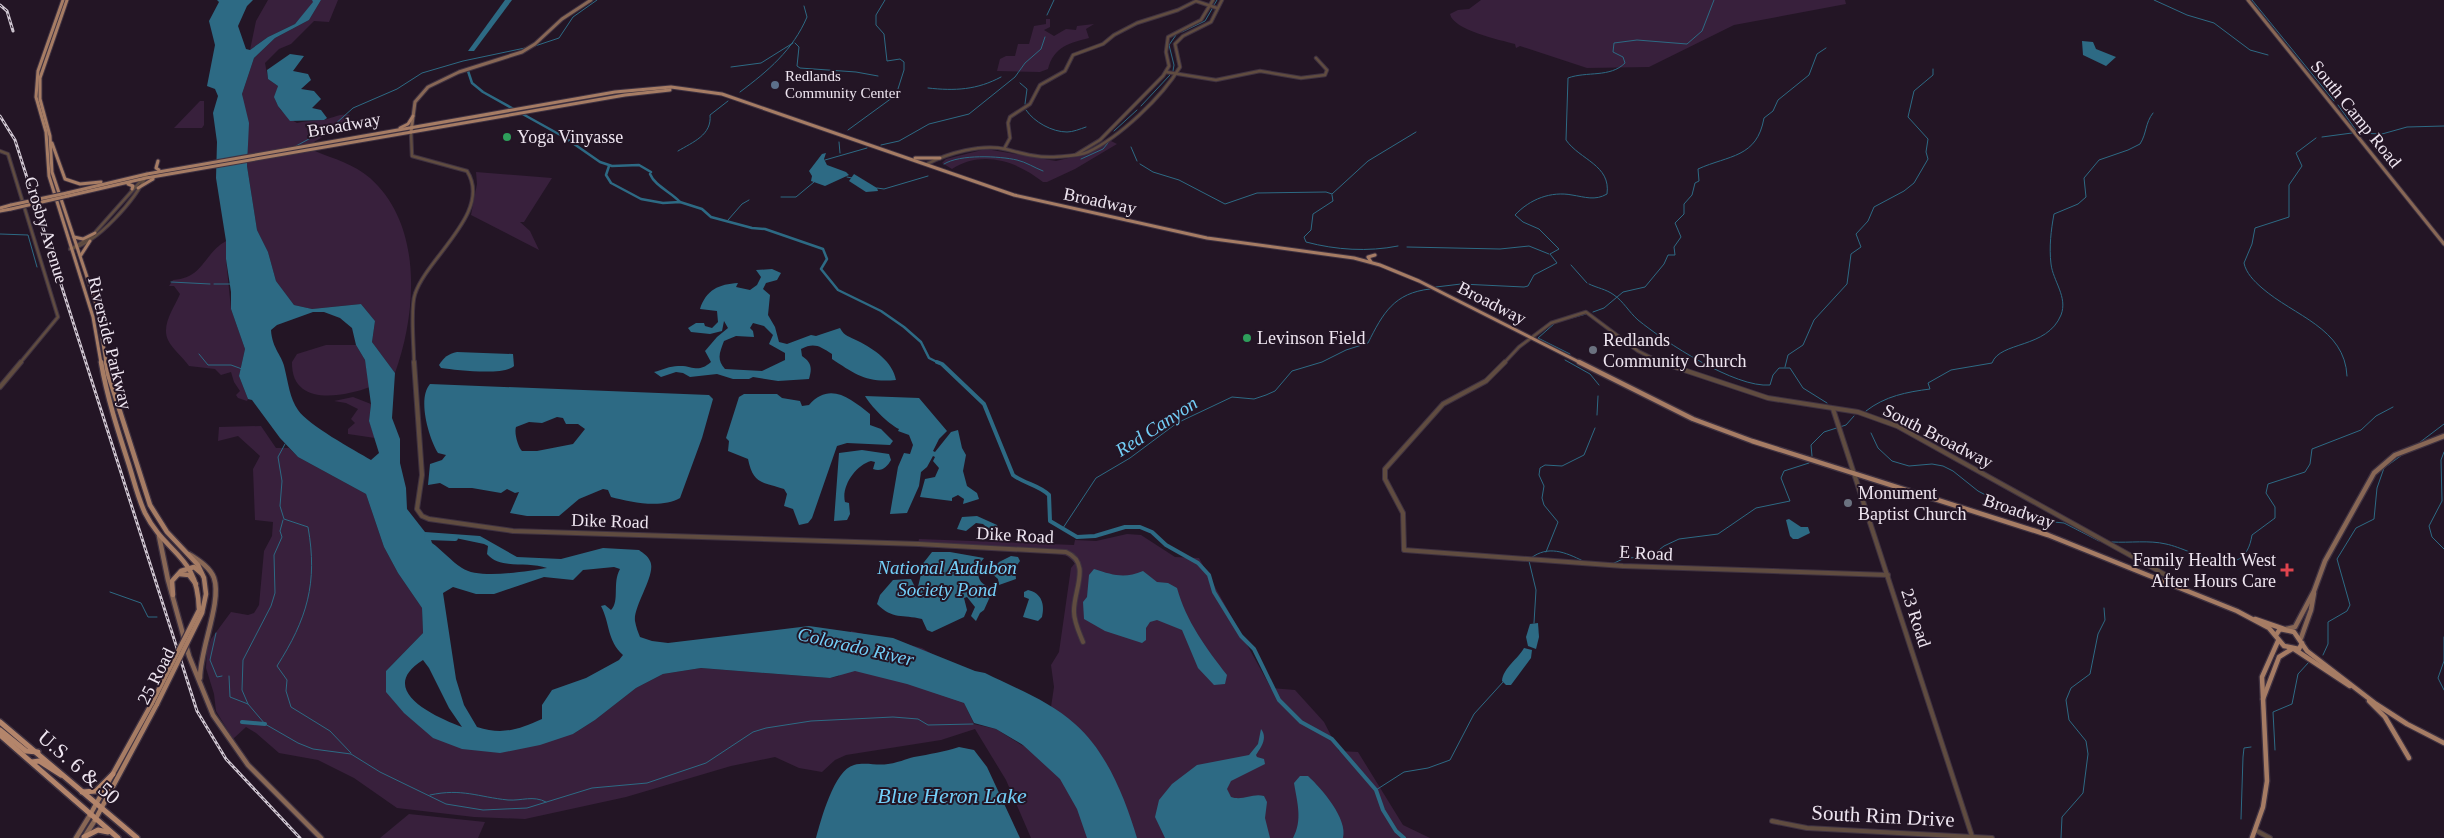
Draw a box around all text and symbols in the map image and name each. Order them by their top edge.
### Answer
street label: South Camp Road [2307,56,2405,172]
place label: Redlands Community Center [785,68,900,101]
marker: Redlands Community Center [769,79,781,91]
street label: Broadway [306,109,382,141]
place label: Yoga Vinyasse [517,127,623,147]
marker: Yoga Vinyasse [501,131,513,143]
street label: Crosby Avenue [20,174,72,286]
street label: Broadway [1062,184,1138,218]
street label: Riverside Parkway [84,274,136,412]
street label: Broadway [1454,277,1530,329]
place label: Levinson Field [1257,328,1366,348]
place label: Redlands Community Church [1603,330,1747,371]
marker: Levinson Field [1241,332,1253,344]
marker: Redlands Community Church [1587,344,1599,356]
water label: Red Canyon [1111,392,1201,461]
street label: South Broadway [1880,400,1996,472]
place label: Monument Baptist Church [1858,483,1967,524]
street label: Broadway [1981,490,2057,532]
marker: Monument Baptist Church [1842,497,1854,509]
street label: Dike Road [571,510,649,532]
street label: Dike Road [976,523,1054,547]
street label: E Road [1619,542,1673,564]
place label: Family Health West After Hours Care [2133,550,2276,591]
water label: National Audubon Society Pond [876,557,1017,600]
marker: Family Health West After Hours Care [2280,563,2294,577]
street label: 23 Road [1897,586,1935,650]
water label: Colorado River [796,623,917,670]
street label: 25 Road [133,645,179,707]
street label: U.S. 6 & 50 [33,725,125,809]
water label: Blue Heron Lake [877,783,1027,808]
street label: South Rim Drive [1811,800,1955,832]

